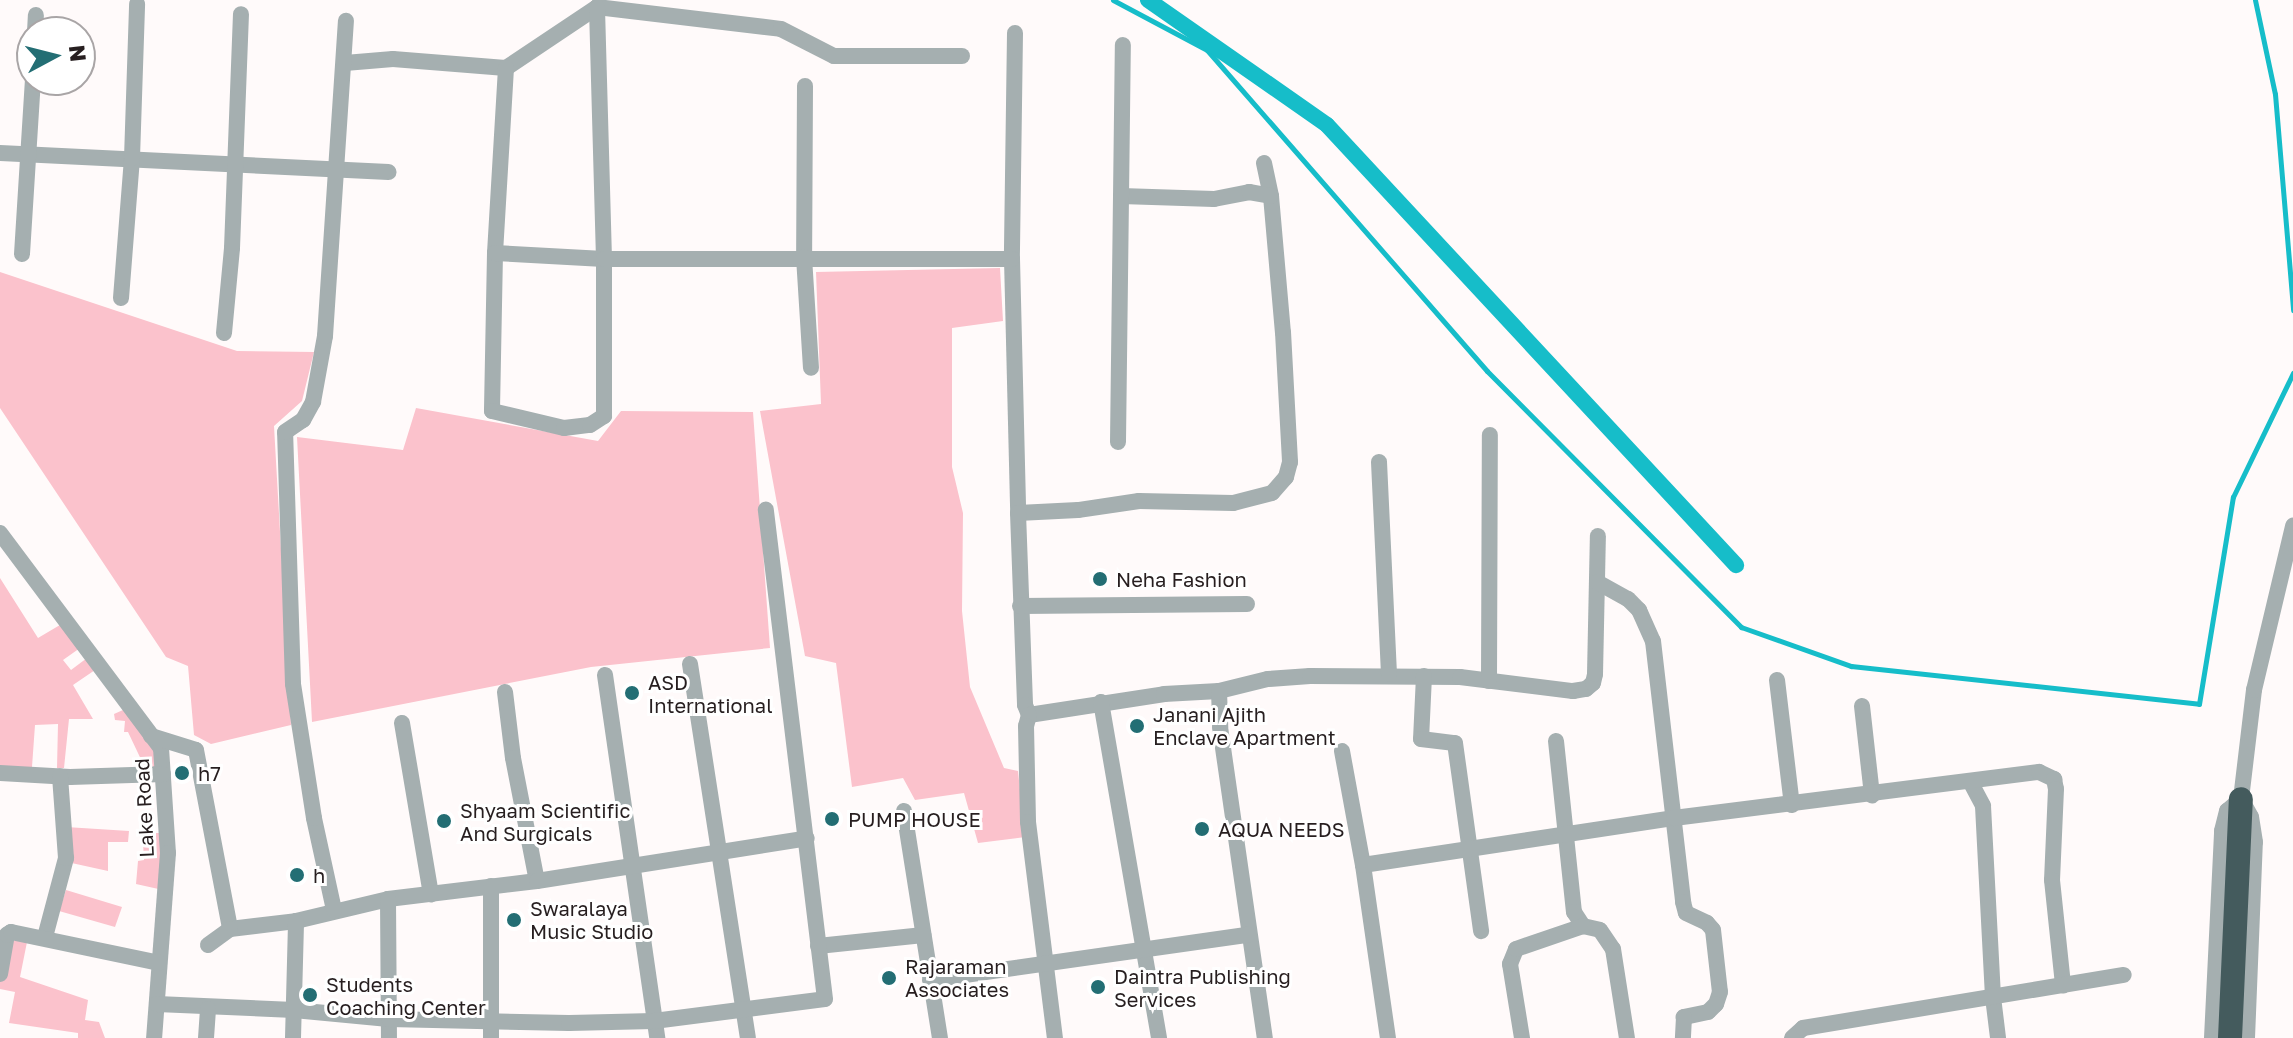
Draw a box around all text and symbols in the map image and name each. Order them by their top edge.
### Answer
north arrow [16,16,96,96]
text: N [64,43,93,63]
place label: Neha Fashion [1116,567,1247,591]
marker: Neha Fashion [1091,570,1109,588]
place label: ASD International [648,670,773,717]
marker: ASD International [623,684,641,702]
place label: Janani Ajith Enclave Apartment [1153,702,1336,749]
marker: Janani Ajith Enclave Apartment [1128,717,1146,735]
street label: Lake Road [129,758,159,858]
place label: h7 [198,761,221,785]
marker: h7 [173,764,191,782]
place label: Shyaam Scientific And Surgicals [460,798,630,845]
place label: PUMP HOUSE [848,807,981,831]
marker: PUMP HOUSE [823,810,841,828]
marker: Shyaam Scientific And Surgicals [435,812,453,830]
place label: AQUA NEEDS [1218,817,1345,841]
marker: AQUA NEEDS [1193,820,1211,838]
place label: h [313,863,325,887]
marker: h [288,866,306,884]
place label: Swaralaya Music Studio [530,896,653,943]
marker: Swaralaya Music Studio [505,911,523,929]
place label: Rajaraman Associates [905,954,1009,1001]
place label: Daintra Publishing Services [1114,964,1291,1011]
marker: Rajaraman Associates [880,969,898,987]
place label: Students Coaching Center [326,972,486,1019]
marker: Daintra Publishing Services [1089,978,1107,996]
marker: Students Coaching Center [301,986,319,1004]

